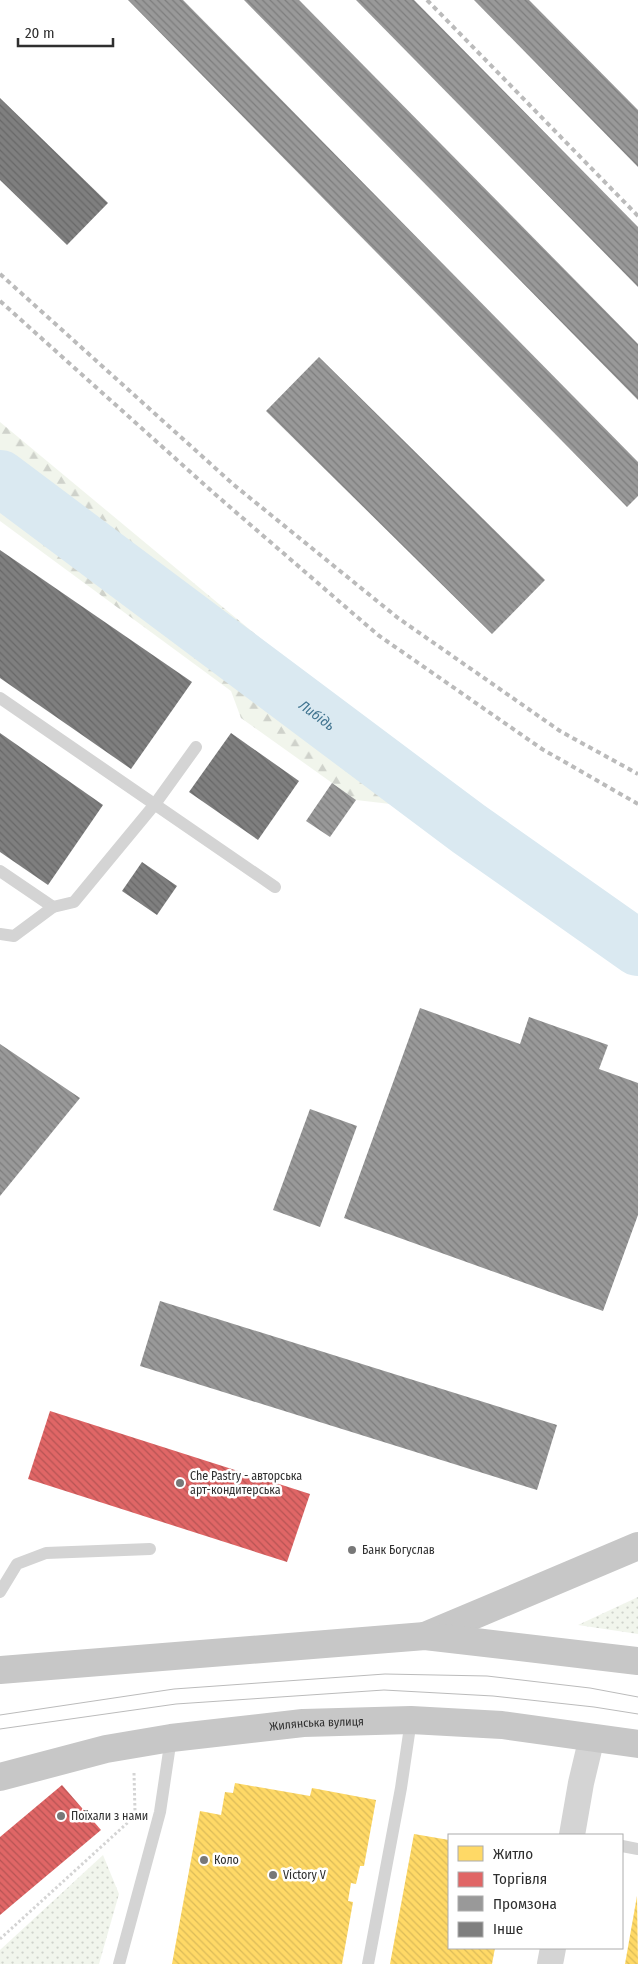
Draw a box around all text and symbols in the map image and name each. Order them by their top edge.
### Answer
scale bar [18,15,112,47]
text: 20 m [25,24,55,42]
water label: Либідь [295,696,338,734]
place label: Che Pastry - авторська арт-кондитерська [190,1469,302,1497]
marker: Che Pastry - авторська арт-кондитерська [174,1477,186,1489]
place label: Банк Богуслав [362,1543,435,1557]
marker: Банк Богуслав [346,1544,358,1556]
street label: Жилянська вулиця [269,1714,364,1734]
place label: Поїхали з нами [71,1809,148,1823]
marker: Поїхали з нами [55,1810,67,1822]
legend [448,1834,623,1949]
text: Житло [493,1845,533,1863]
place label: Коло [214,1853,239,1867]
marker: Коло [198,1854,210,1866]
place label: Victory V [283,1868,327,1882]
marker: Victory V [267,1869,279,1881]
text: Торгівля [493,1870,547,1888]
text: Промзона [493,1895,557,1913]
text: Інше [493,1920,523,1938]

